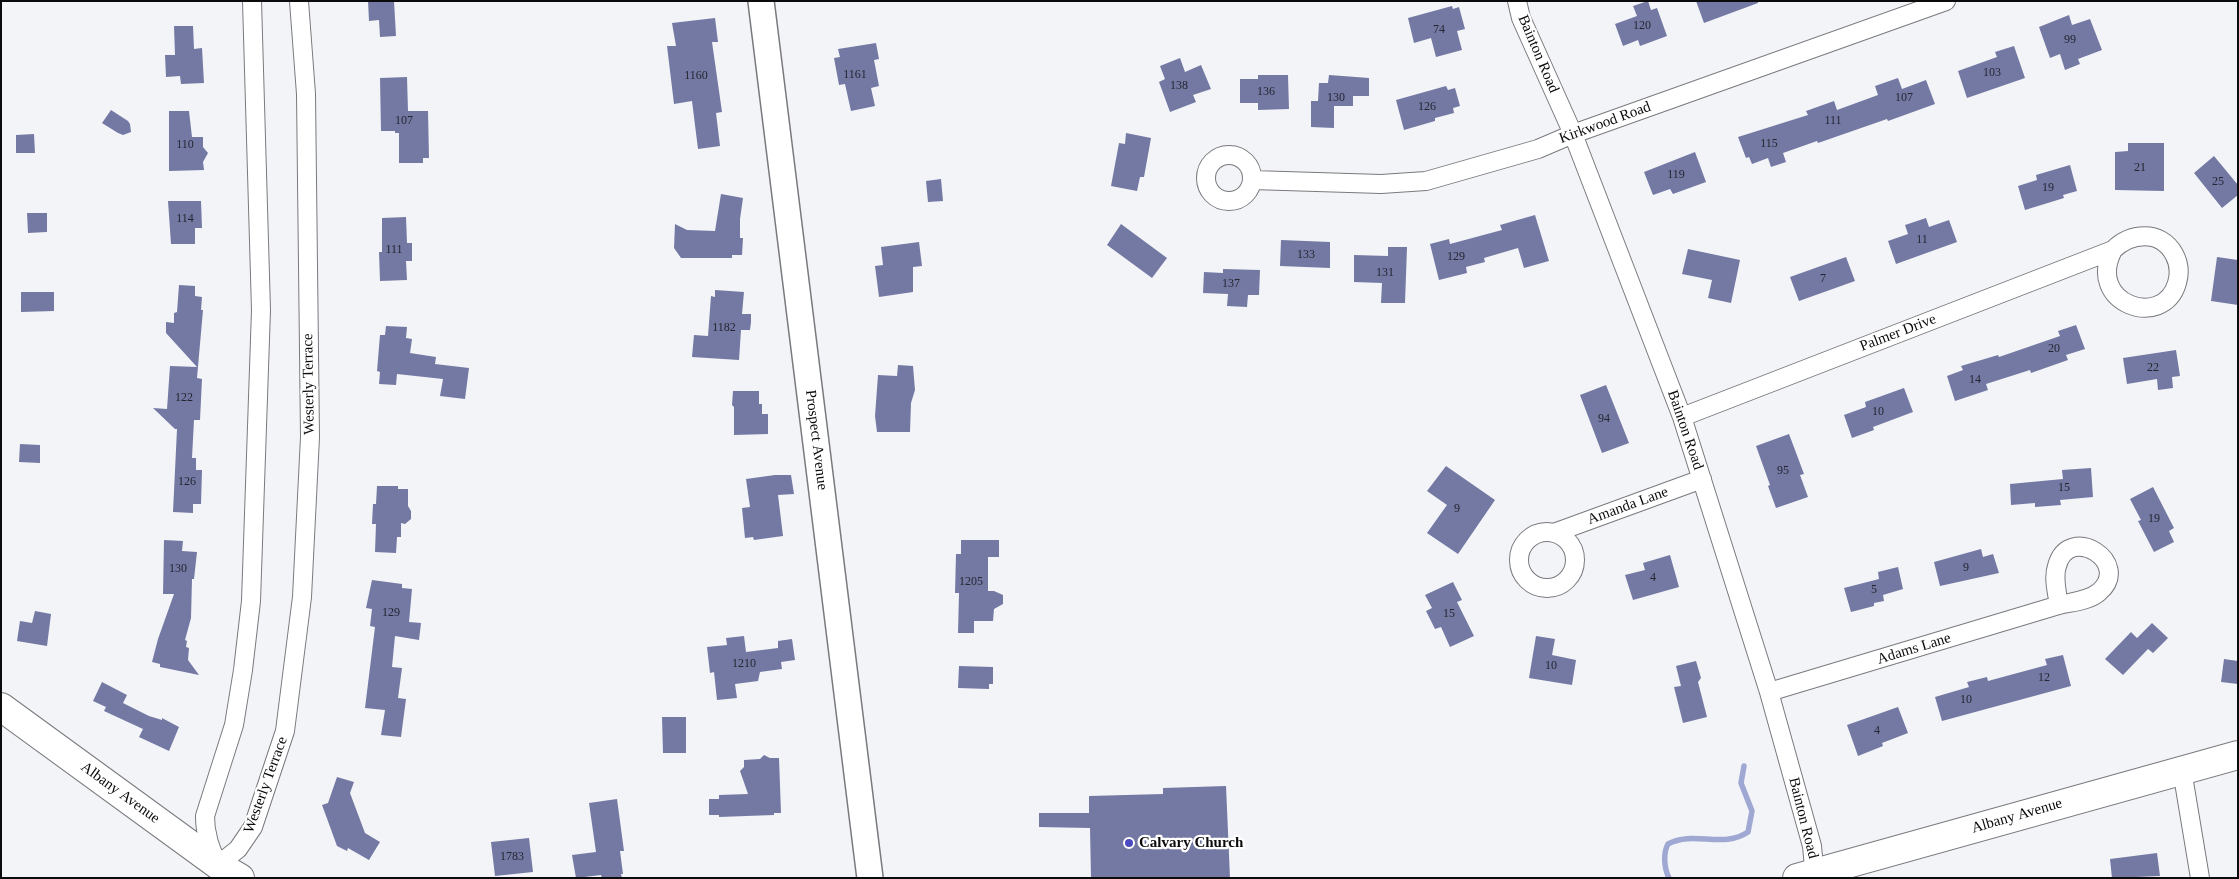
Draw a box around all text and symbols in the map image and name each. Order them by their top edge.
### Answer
street label: Bainton Road [1514,12,1562,96]
house number: 120 [1633,19,1651,33]
house number: 74 [1433,23,1445,37]
house number: 99 [2064,33,2076,47]
house number: 103 [1983,66,2001,80]
house number: 1161 [843,68,867,82]
house number: 1160 [684,69,708,83]
house number: 138 [1170,79,1188,93]
house number: 136 [1257,85,1275,99]
house number: 130 [1327,91,1345,105]
house number: 107 [1895,91,1913,105]
street label: Kirkwood Road [1557,98,1653,148]
house number: 126 [1418,100,1436,114]
house number: 107 [395,114,413,128]
house number: 111 [1824,114,1842,128]
house number: 115 [1760,137,1778,151]
house number: 110 [176,138,194,152]
house number: 21 [2134,161,2146,175]
house number: 119 [1667,168,1685,182]
house number: 25 [2212,175,2224,189]
house number: 19 [2042,181,2054,195]
house number: 114 [176,212,194,226]
house number: 11 [1916,233,1928,247]
house number: 111 [385,243,403,257]
house number: 133 [1297,248,1315,262]
house number: 129 [1447,250,1465,264]
house number: 131 [1376,266,1394,280]
house number: 7 [1820,272,1826,286]
house number: 137 [1222,277,1240,291]
street label: Palmer Drive [1857,310,1939,356]
house number: 1182 [712,321,736,335]
street label: Westerly Terrace [299,333,319,435]
house number: 20 [2048,342,2060,356]
house number: 22 [2147,361,2159,375]
house number: 14 [1969,373,1981,387]
street label: Bainton Road [1663,388,1707,472]
street label: Prospect Avenue [801,389,831,491]
house number: 122 [175,391,193,405]
house number: 10 [1872,405,1884,419]
house number: 94 [1598,412,1610,426]
house number: 95 [1777,464,1789,478]
house number: 126 [178,475,196,489]
house number: 15 [2058,481,2070,495]
street label: Amanda Lane [1585,483,1671,529]
house number: 9 [1454,502,1460,516]
house number: 19 [2148,512,2160,526]
house number: 9 [1963,561,1969,575]
house number: 130 [169,562,187,576]
house number: 4 [1650,571,1656,585]
house number: 1205 [959,575,983,589]
house number: 5 [1871,583,1877,597]
house number: 129 [382,606,400,620]
house number: 15 [1443,607,1455,621]
street label: Adams Lane [1875,629,1953,669]
house number: 1210 [732,657,756,671]
house number: 10 [1545,659,1557,673]
house number: 12 [2038,671,2050,685]
house number: 10 [1960,693,1972,707]
house number: 4 [1874,724,1880,738]
street label: Westerly Terrace [240,734,292,836]
street label: Albany Avenue [77,758,163,828]
street label: Bainton Road [1784,776,1822,860]
street label: Albany Avenue [1970,794,2064,838]
place label: Calvary Church [1139,834,1243,852]
marker: Calvary Church [1123,837,1135,849]
house number: 1783 [500,850,524,864]

